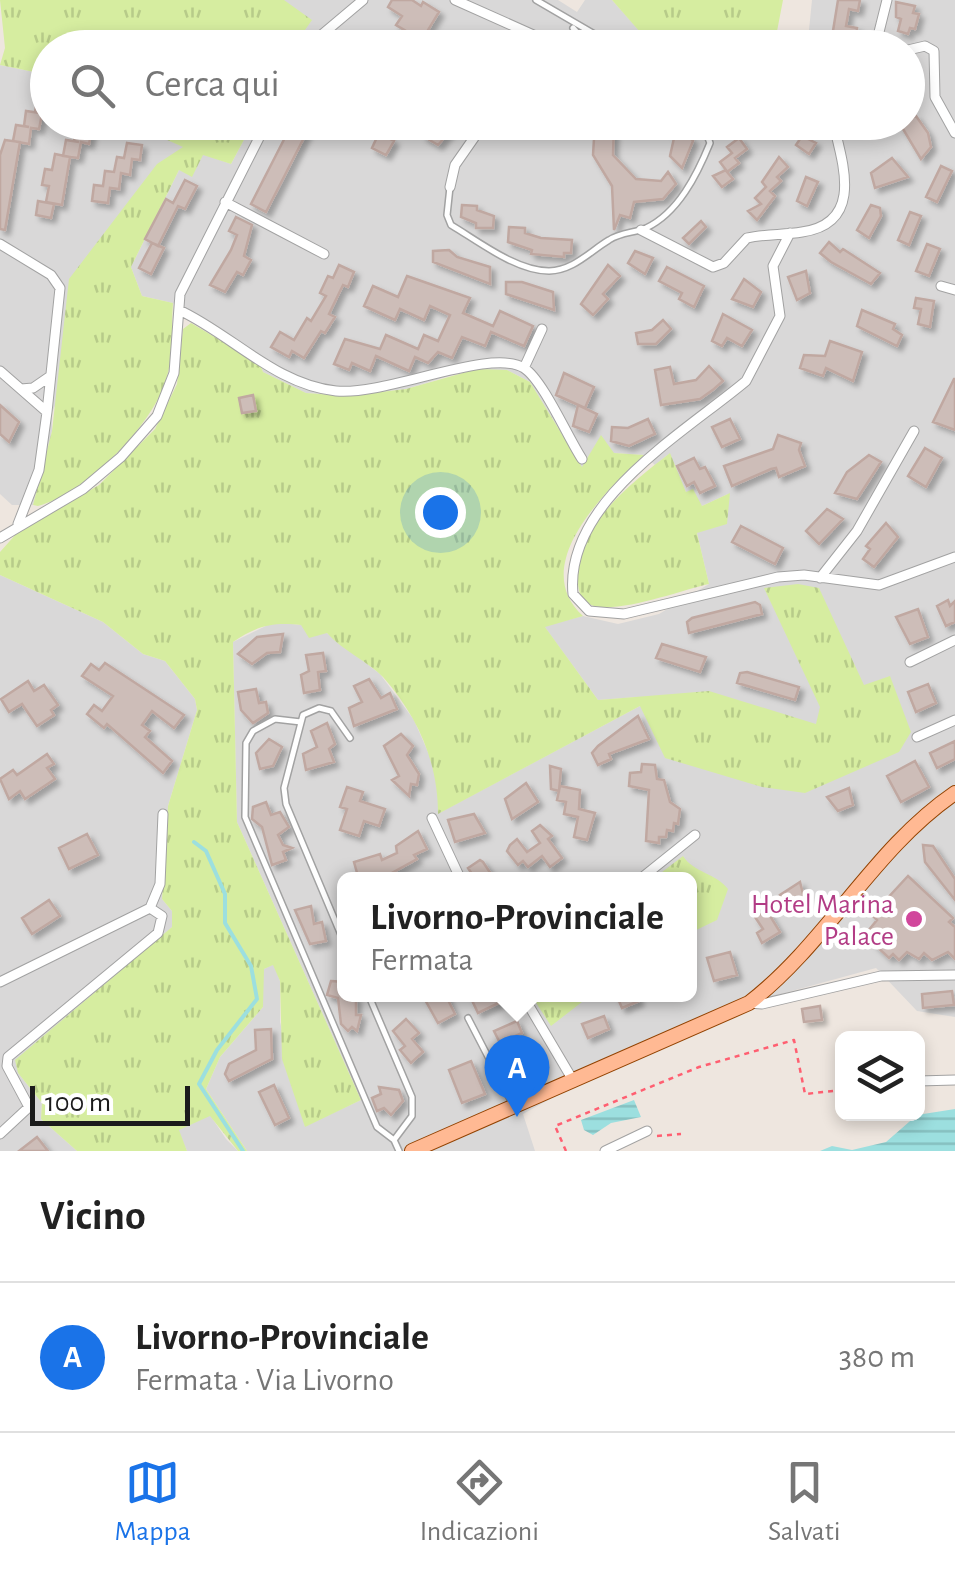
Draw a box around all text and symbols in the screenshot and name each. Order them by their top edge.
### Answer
search box [30,30,925,140]
icon: search [65,58,120,113]
text: Cerca qui [145,66,280,104]
your location [415,487,466,538]
popup [337,872,697,1002]
place label: Hotel Marina Palace [751,891,894,951]
text: Livorno-Provinciale [370,899,664,937]
marker: Hotel Marina Palace [903,908,925,930]
text: Fermata [370,944,473,976]
map controls [835,1031,925,1121]
button: layers [835,1031,925,1121]
pin: A [484,1034,550,1117]
scale bar [30,1081,190,1126]
text: 100 m [45,1089,111,1117]
text: Vicino [40,1195,146,1237]
text: Livorno-Provinciale [135,1319,429,1357]
text: A [63,1341,82,1373]
text: 380 m [839,1341,915,1373]
text: Fermata · Via Livorno [135,1364,394,1396]
tab: Mappa [114,1455,191,1549]
tab: Indicazioni [420,1455,539,1549]
tab: Salvati [768,1455,841,1549]

